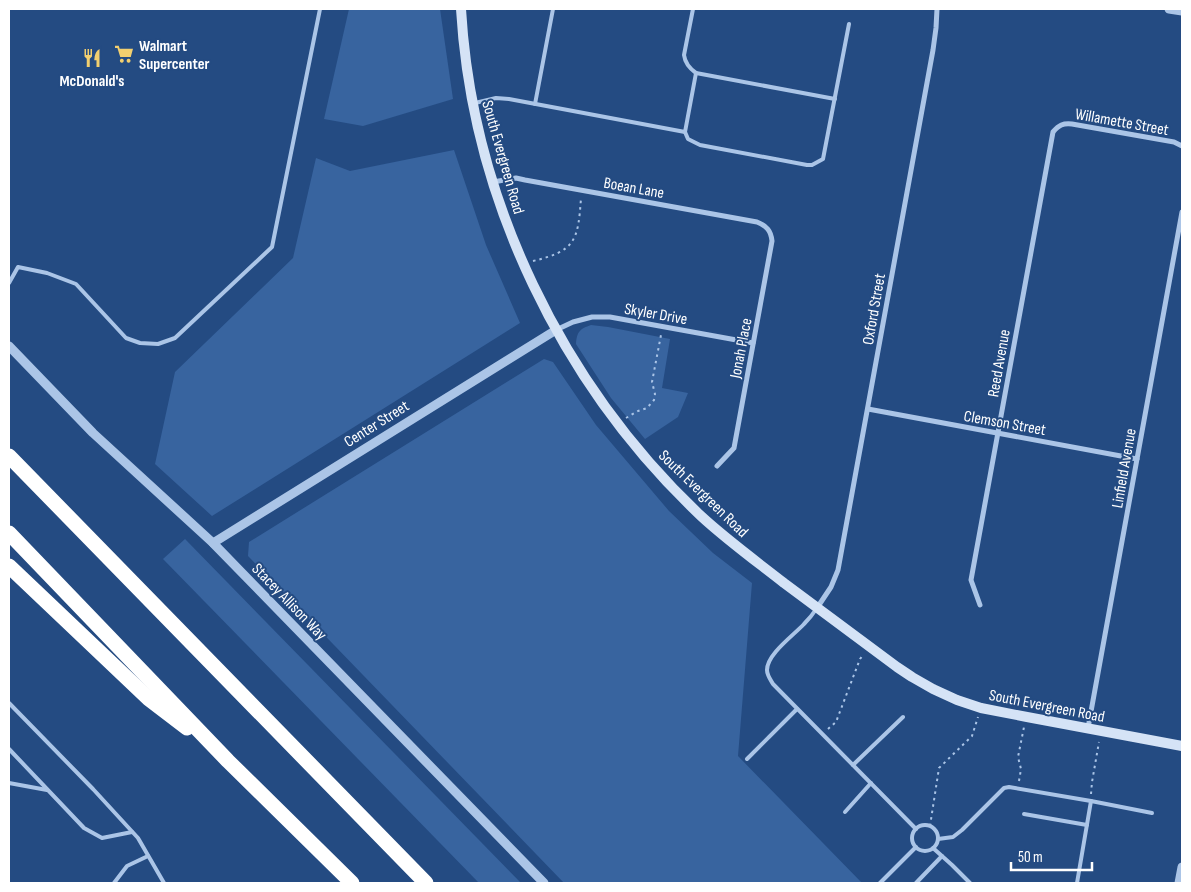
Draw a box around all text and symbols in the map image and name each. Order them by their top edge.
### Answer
place label: Walmart Supercenter [139,37,210,74]
supermarket icon: Walmart Supercenter [113,43,135,65]
restaurant icon: McDonald's [81,47,103,69]
place label: McDonald's [59,72,125,91]
street label: South Evergreen Road [477,98,528,216]
street label: Willamette Street [1074,105,1170,140]
street label: Boean Lane [602,174,665,203]
street label: Oxford Street [859,272,890,346]
street label: Skyler Drive [623,300,689,329]
street label: Jonah Place [726,317,757,381]
street label: Reed Avenue [984,328,1015,399]
street label: Center Street [341,397,413,452]
street label: Clemson Street [962,407,1047,440]
street label: Linfield Avenue [1108,427,1141,510]
street label: South Evergreen Road [654,446,752,542]
street label: Stacey Allison Way [248,560,330,644]
street label: South Evergreen Road [987,686,1106,727]
scale bar [1011,840,1092,872]
text: 50 m [1018,848,1043,867]

